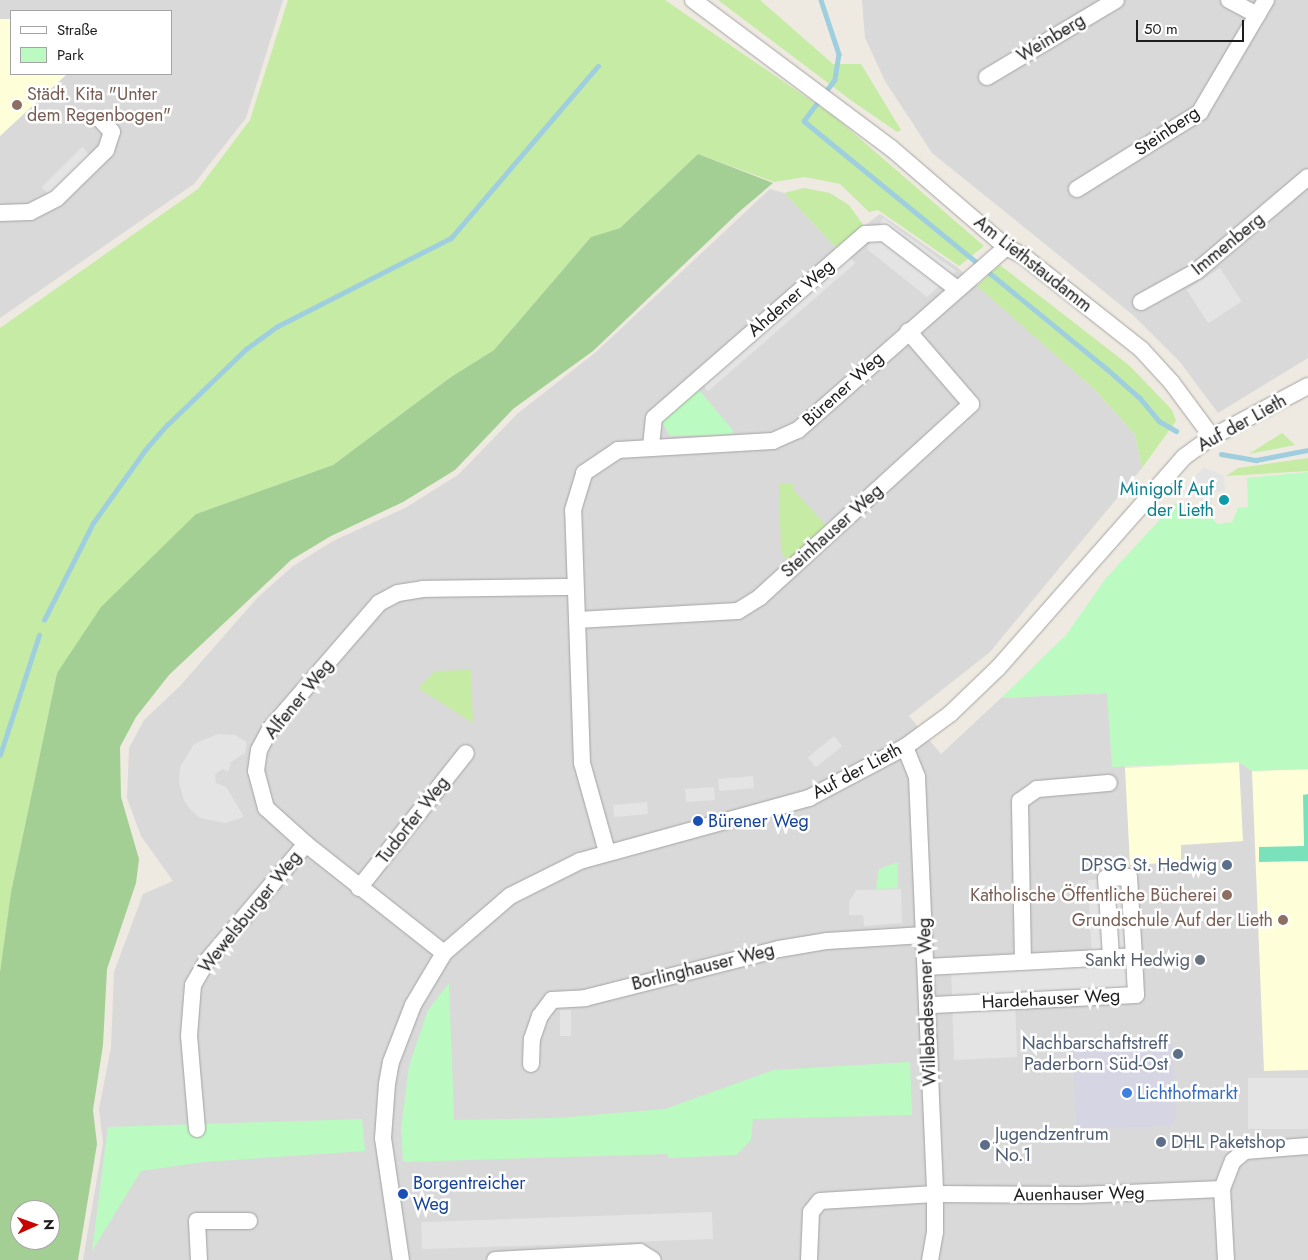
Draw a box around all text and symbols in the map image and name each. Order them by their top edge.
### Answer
street label: Weinberg [1013,9,1089,67]
legend [10,10,172,75]
scale bar [1138,10,1246,42]
text: 50 m [1144,18,1178,40]
text: Straße [57,19,97,41]
text: Park [57,44,84,66]
place label: Städt. Kita "Unter dem Regenbogen" [27,84,171,126]
marker: Städt. Kita "Unter dem Regenbogen" [11,99,23,111]
street label: Steinberg [1131,102,1203,160]
street label: Immenberg [1187,208,1269,280]
street label: Am Liethstaudamm [970,211,1096,317]
street label: Ahdener Weg [744,255,838,341]
street label: Bürener Weg [798,347,888,431]
street label: Auf der Lieth [1194,390,1290,456]
place label: Minigolf Auf der Lieth [1120,479,1214,522]
street label: Steinhauser Weg [777,480,887,582]
marker: Minigolf Auf der Lieth [1218,494,1230,506]
street label: Alfener Weg [260,655,338,743]
street label: Auf der Lieth [808,738,906,804]
street label: Tudorfer Weg [372,772,454,868]
place label: Bürener Weg [708,810,809,832]
marker: Bürener Weg [692,815,704,827]
street label: Wewelsburger Weg [194,847,306,977]
place label: DPSG St. Hedwig [1081,854,1217,876]
marker: DPSG St. Hedwig [1221,859,1233,871]
place label: Katholische Öffentliche Bücherei [970,884,1217,906]
marker: Katholische Öffentliche Bücherei [1221,889,1233,901]
place label: Grundschule Auf der Lieth [1072,909,1273,931]
marker: Grundschule Auf der Lieth [1277,914,1289,926]
street label: Willebadessener Weg [913,917,941,1087]
street label: Borlinghauser Weg [629,939,777,995]
place label: Sankt Hedwig [1085,949,1190,971]
marker: Sankt Hedwig [1194,954,1206,966]
street label: Hardehauser Weg [981,985,1121,1013]
place label: Nachbarschaftstreff Paderborn Süd-Ost [1022,1033,1168,1076]
marker: Nachbarschaftstreff Paderborn Süd-Ost [1172,1048,1184,1060]
place label: Lichthofmarkt [1137,1082,1238,1104]
marker: Lichthofmarkt [1121,1087,1133,1099]
place label: Jugendzentrum No.1 [995,1124,1109,1166]
place label: DHL Paketshop [1171,1131,1286,1153]
marker: DHL Paketshop [1155,1136,1167,1148]
marker: Jugendzentrum No.1 [979,1139,991,1151]
place label: Borgentreicher Weg [413,1173,525,1216]
street label: Auenhauser Weg [1013,1182,1145,1206]
marker: Borgentreicher Weg [397,1188,409,1200]
north arrow [10,1200,60,1250]
text: N [39,1219,59,1230]

